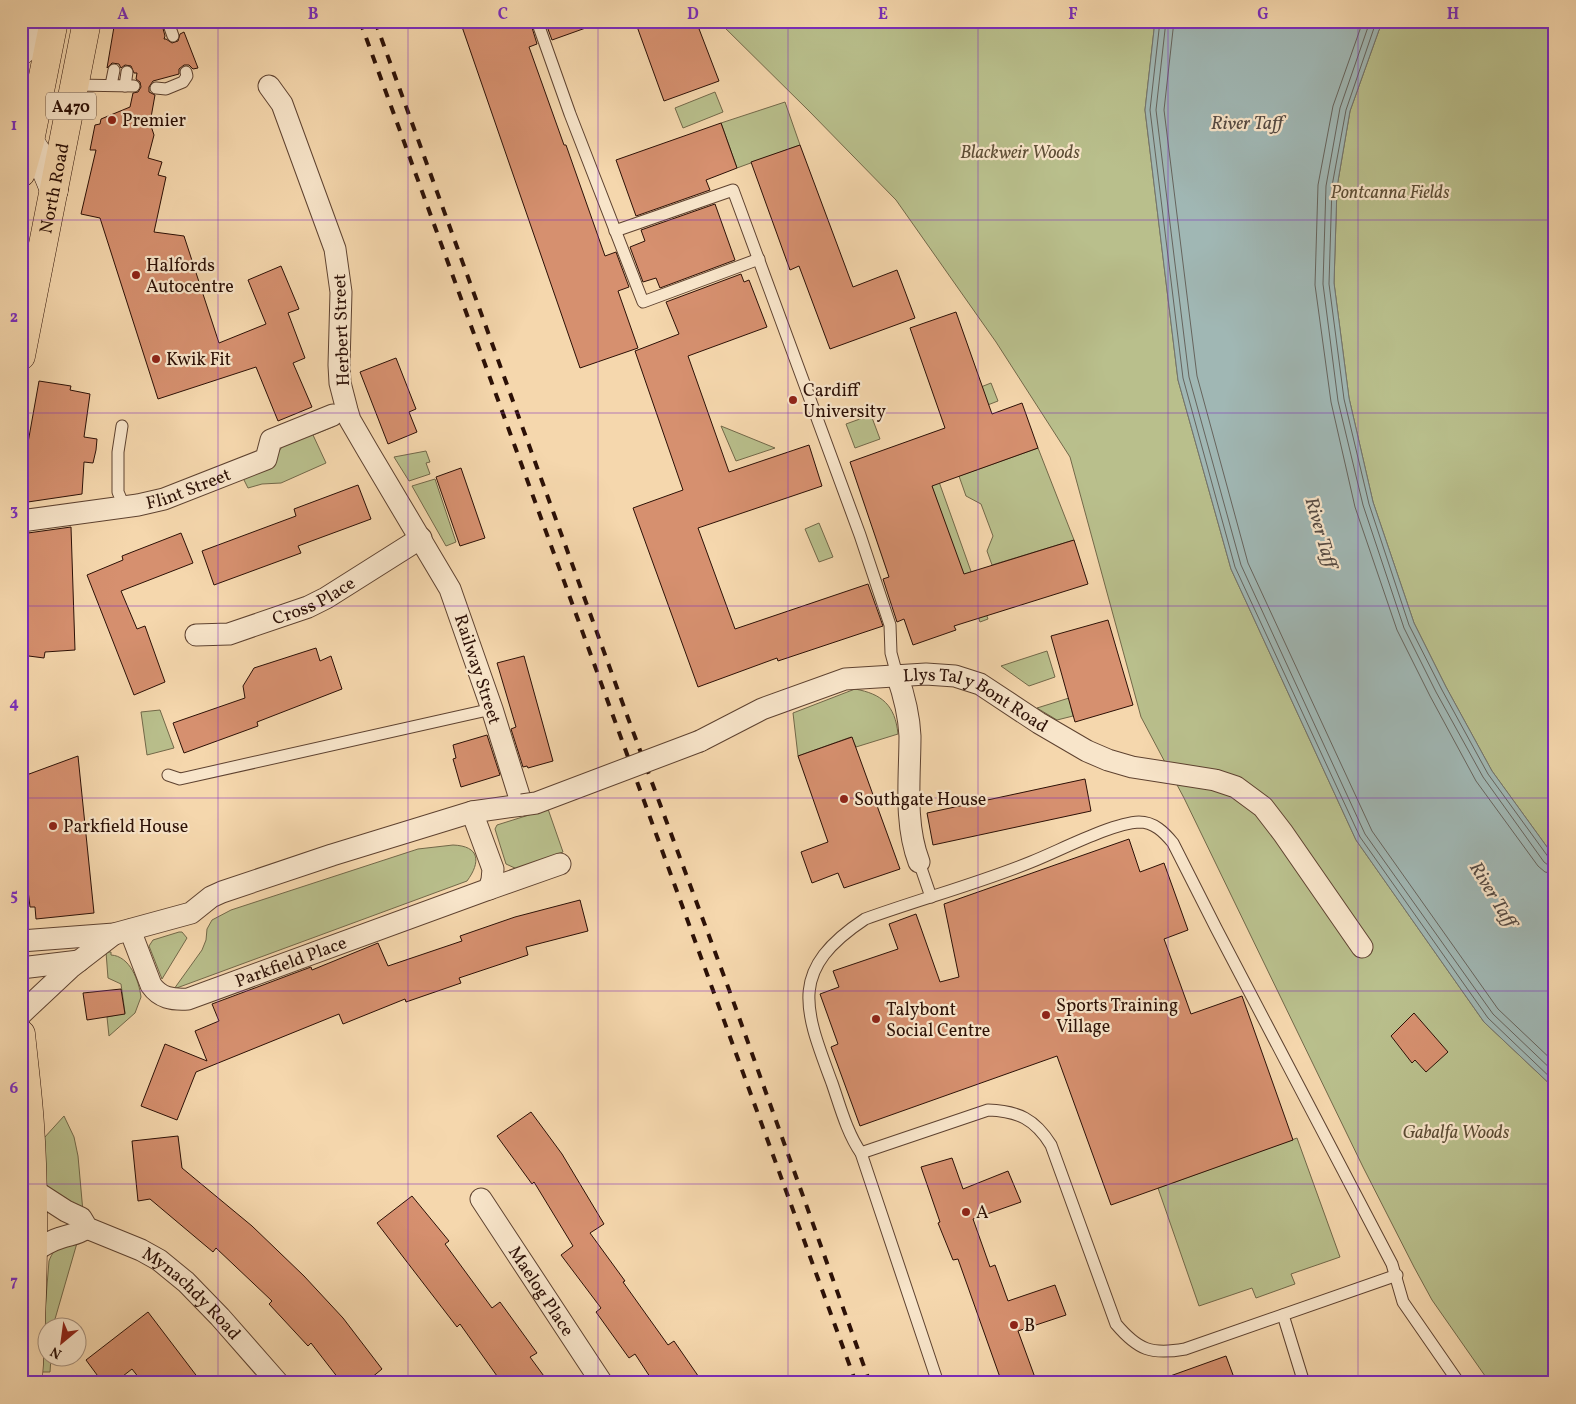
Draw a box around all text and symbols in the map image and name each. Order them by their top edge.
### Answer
text: A [117,4,129,26]
text: B [308,4,319,26]
text: C [498,4,508,26]
text: D [687,4,699,26]
text: E [878,4,888,26]
text: F [1068,4,1078,26]
text: G [1257,4,1269,26]
text: H [1447,4,1459,26]
road number: A470 [46,92,96,120]
place label: Premier [122,109,186,134]
water label: River Taff [1211,111,1287,137]
marker: Premier [106,114,118,126]
text: 1 [11,115,17,137]
street label: North Road [34,141,77,236]
park label: Blackweir Woods [960,141,1080,166]
park label: Pontcanna Fields [1330,181,1450,206]
place label: Halfords Autocentre [146,254,234,300]
marker: Halfords Autocentre [130,269,142,281]
street label: Herbert Street [328,273,357,387]
text: 2 [10,307,18,329]
place label: Kwik Fit [166,348,231,373]
marker: Kwik Fit [150,353,162,365]
place label: Cardiff University [803,379,886,425]
marker: Cardiff University [787,394,799,406]
street label: Flint Street [144,463,235,517]
water label: River Taff [1298,494,1344,575]
text: 3 [10,500,18,522]
street label: Cross Place [269,572,361,632]
street label: Railway Street [447,611,506,728]
street label: Llys Tal y Bont Road [902,663,1052,739]
text: 4 [9,693,19,715]
place label: Southgate House [854,788,986,813]
marker: Southgate House [838,793,850,805]
place label: Parkfield House [63,815,188,840]
marker: Parkfield House [47,820,59,832]
water label: River Taff [1463,857,1524,936]
text: 5 [10,885,18,907]
street label: Parkfield Place [232,931,351,995]
place label: Sports Training Village [1056,994,1178,1040]
place label: Talybont Social Centre [886,998,990,1044]
marker: Sports Training Village [1040,1009,1052,1021]
marker: Talybont Social Centre [870,1013,882,1025]
text: 6 [10,1078,19,1100]
park label: Gabalfa Woods [1403,1121,1510,1146]
place label: A [976,1201,989,1226]
marker: A [960,1206,972,1218]
street label: Mynachdy Road [137,1242,246,1346]
street label: Maelog Place [501,1242,579,1342]
text: 7 [10,1271,18,1293]
place label: B [1024,1314,1035,1339]
north arrow [38,1316,88,1366]
marker: B [1008,1319,1020,1331]
text: N [47,1341,65,1363]

